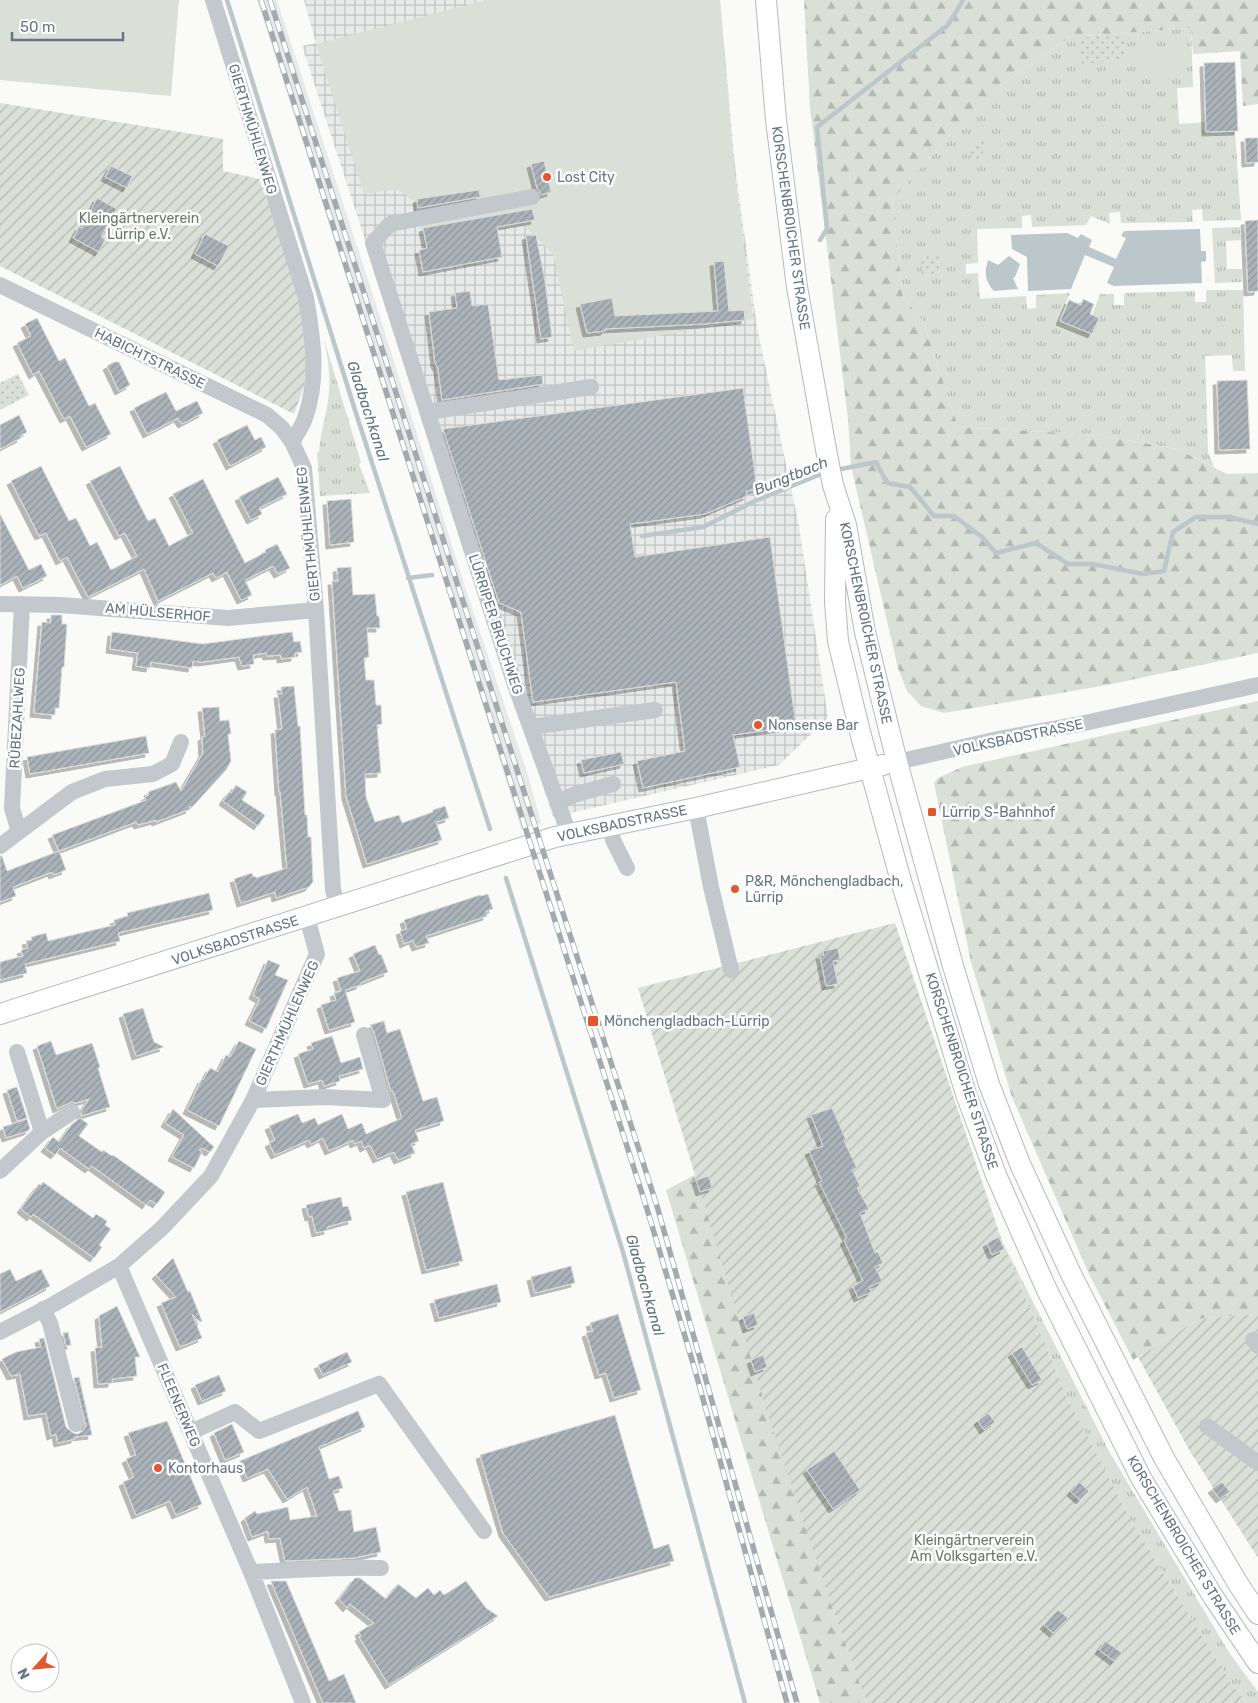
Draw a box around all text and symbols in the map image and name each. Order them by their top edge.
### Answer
scale bar [12,10,124,42]
text: 50 m [20,18,55,36]
street label: GIERTHMÜHLENWEG [225,62,280,196]
street label: KORSCHENBROICHER STRASSE [768,125,813,331]
place label: Lost City [557,169,615,186]
marker: Lost City [541,171,553,183]
park label: Kleingärtnerverein Lürrip e.V. [79,210,199,243]
street label: HABICHTSTRASSE [92,324,208,393]
water label: Gladbachkanal [343,358,393,464]
water label: Bungtbach [751,453,831,499]
street label: GIERTHMÜHLENWEG [293,466,324,602]
street label: KORSCHENBROICHER STRASSE [836,521,895,726]
street label: LÜRRIPER BRUCHWEG [465,552,526,696]
street label: AM HÜLSERHOF [105,599,211,626]
street label: RÜBEZAHLWEG [6,667,29,769]
street label: VOLKSBADSTRASSE [952,715,1085,760]
place label: Nonsense Bar [768,717,859,734]
marker: Nonsense Bar [752,719,764,731]
street label: VOLKSBADSTRASSE [556,801,689,846]
place label: Lürrip S-Bahnhof [942,804,1056,821]
marker: Lürrip S-Bahnhof [926,806,938,818]
place label: P&R, Mönchengladbach, Lürrip [745,873,904,906]
marker: P&R, Mönchengladbach, Lürrip [729,883,741,895]
street label: VOLKSBADSTRASSE [170,912,301,969]
street label: GIERTHMÜHLENWEG [252,958,323,1088]
street label: KORSCHENBROICHER STRASSE [922,971,1001,1172]
place label: Mönchengladbach-Lürrip [604,1013,769,1030]
marker: Mönchengladbach-Lürrip [586,1014,600,1028]
water label: Gladbachkanal [622,1232,668,1338]
street label: FLEENERWEG [153,1361,204,1450]
street label: KORSCHENBROICHER STRASSE [1123,1453,1244,1638]
place label: Kontorhaus [168,1460,243,1477]
marker: Kontorhaus [152,1462,164,1474]
park label: Kleingärtnerverein Am Volksgarten e.V. [910,1532,1038,1565]
north arrow [10,1643,60,1693]
text: N [14,1665,34,1682]

